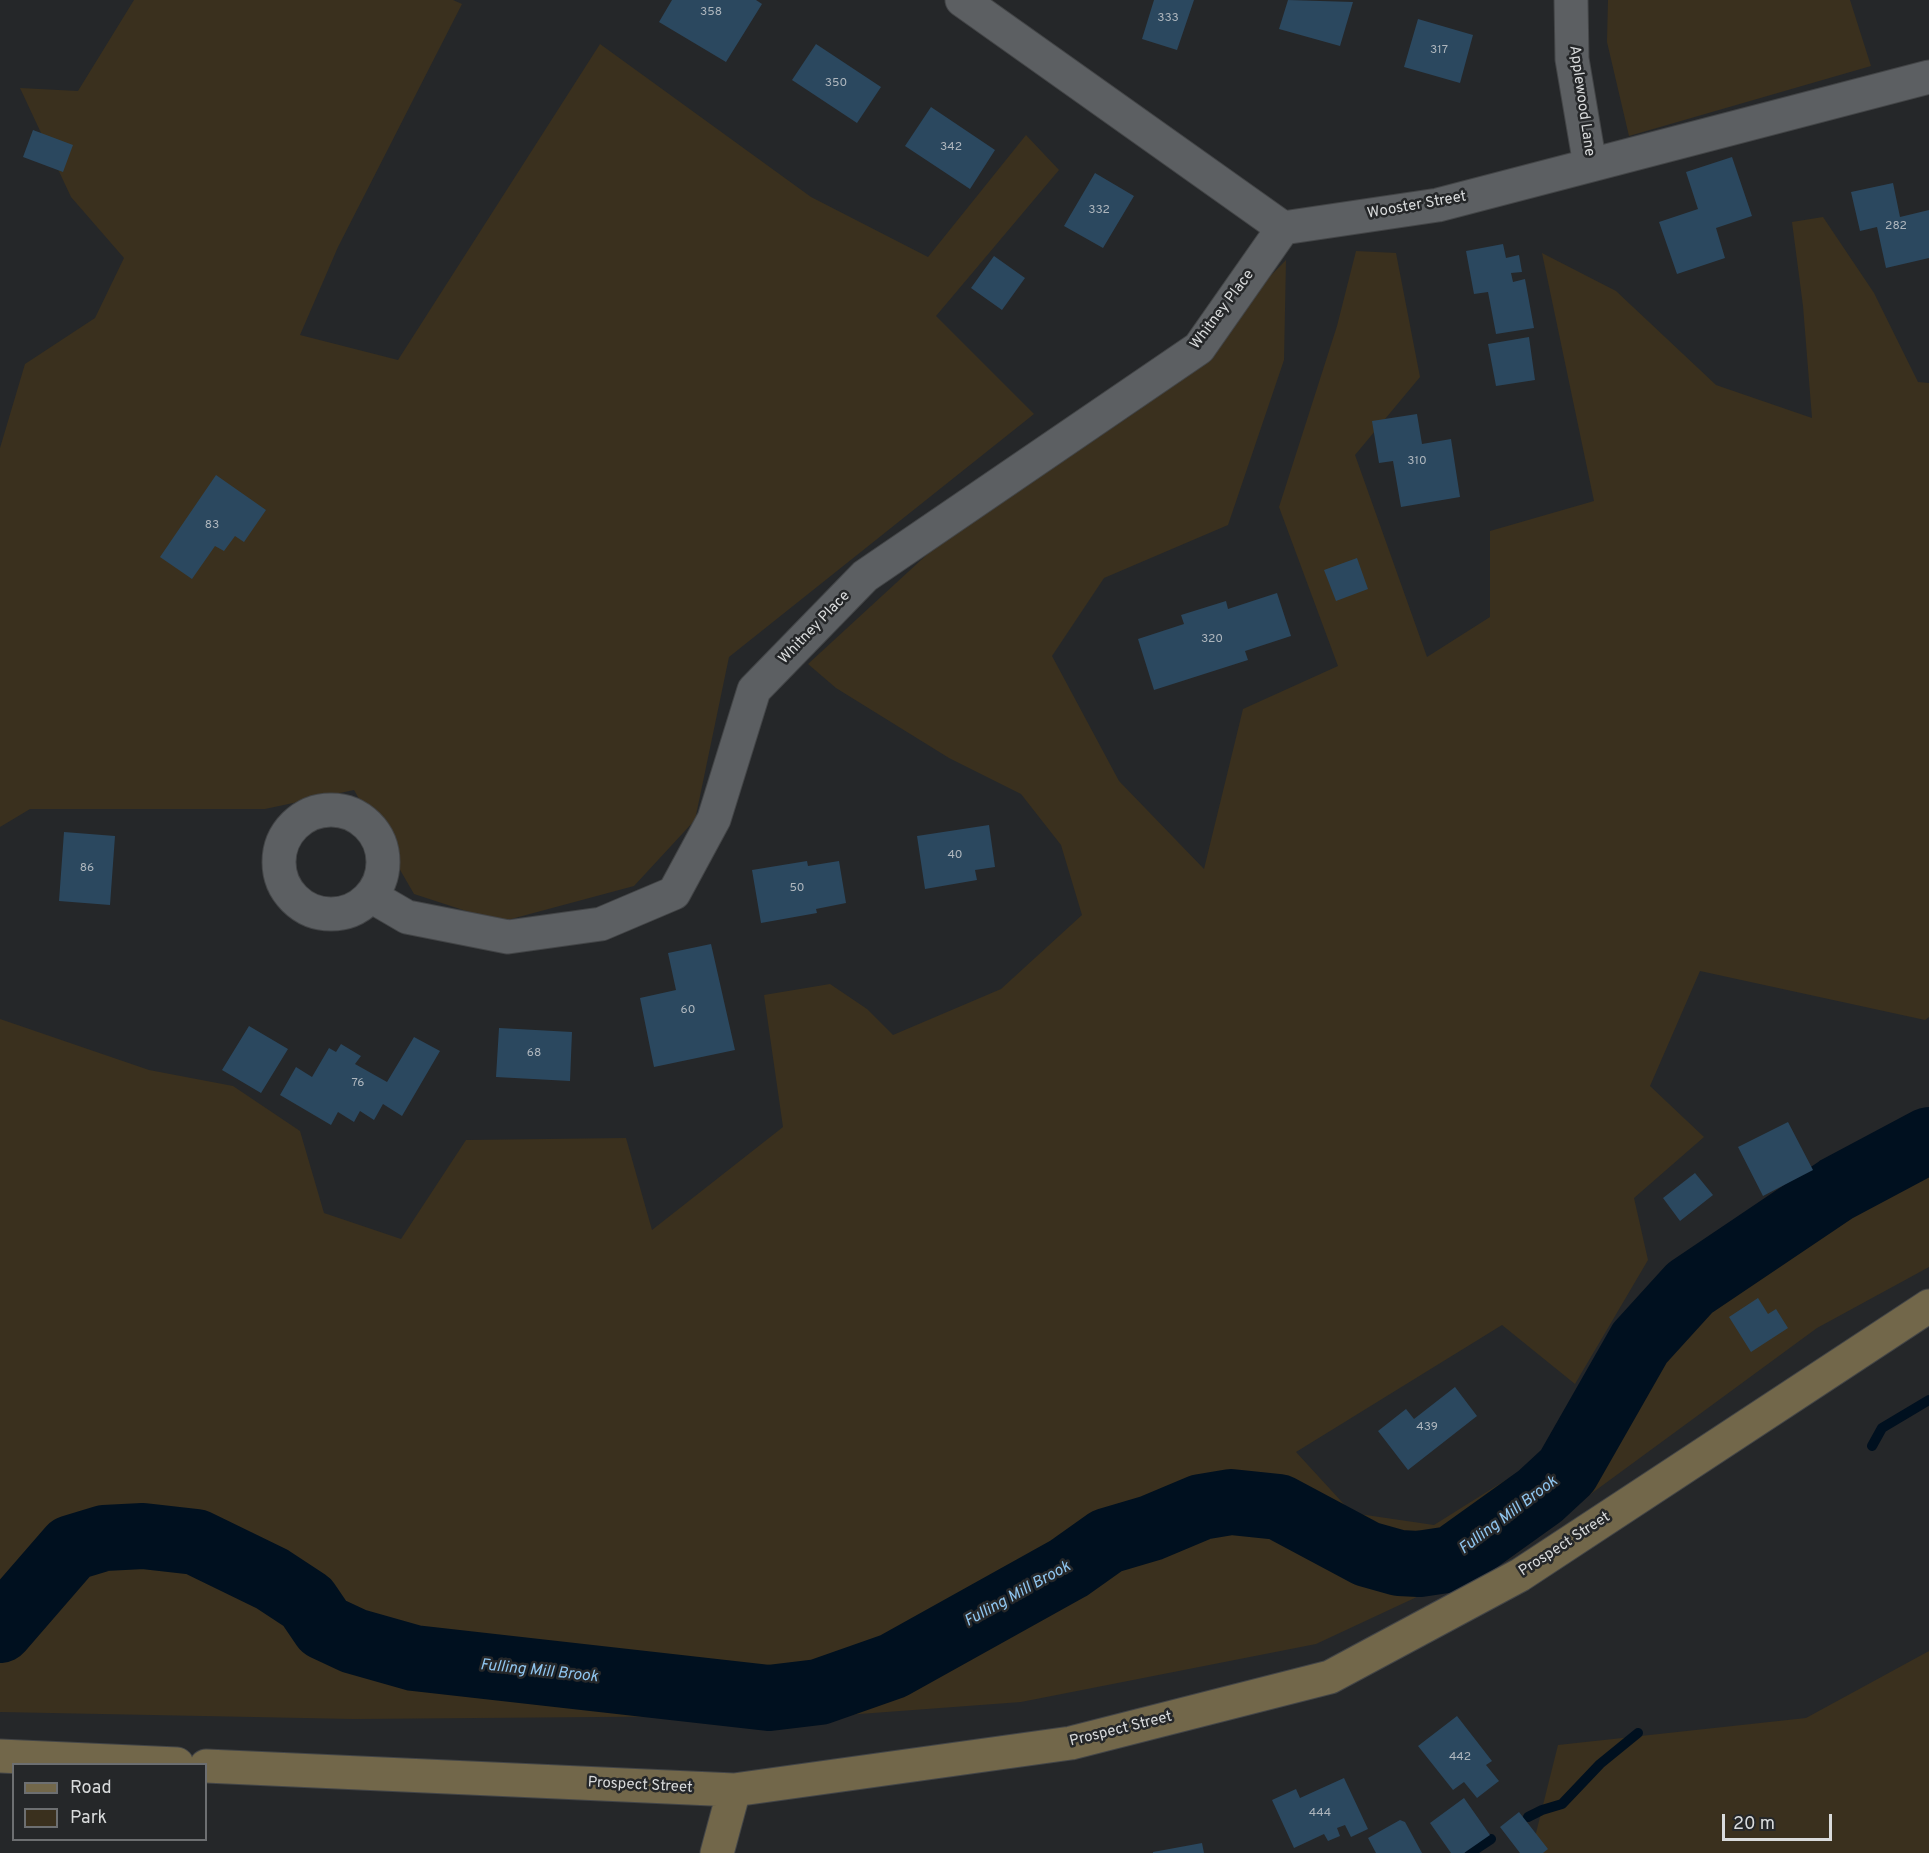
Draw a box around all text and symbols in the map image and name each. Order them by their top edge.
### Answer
house number: 358 [700,6,722,20]
house number: 333 [1157,12,1179,26]
house number: 317 [1430,44,1448,58]
street label: Applewood Lane [1564,44,1598,158]
house number: 350 [825,77,847,91]
house number: 342 [940,141,962,155]
street label: Wooster Street [1366,188,1468,224]
house number: 332 [1088,204,1110,218]
house number: 282 [1885,220,1907,234]
street label: Whitney Place [1187,267,1259,353]
house number: 310 [1407,455,1427,469]
house number: 83 [205,519,219,533]
street label: Whitney Place [776,588,854,668]
house number: 320 [1201,633,1223,647]
house number: 40 [947,849,963,863]
house number: 86 [80,862,94,876]
house number: 50 [789,882,805,896]
house number: 60 [681,1004,695,1018]
house number: 68 [527,1047,541,1061]
house number: 76 [352,1077,364,1091]
house number: 439 [1416,1421,1438,1435]
water label: Fulling Mill Brook [1456,1473,1562,1559]
street label: Prospect Street [1516,1509,1614,1581]
water label: Fulling Mill Brook [962,1558,1074,1632]
water label: Fulling Mill Brook [479,1656,599,1688]
street label: Prospect Street [1068,1709,1174,1751]
house number: 442 [1449,1751,1471,1765]
legend [12,1763,207,1841]
street label: Prospect Street [587,1774,693,1798]
text: Road [70,1777,112,1800]
scale bar [1725,1802,1834,1840]
text: Park [70,1807,107,1830]
house number: 444 [1309,1807,1331,1821]
text: 20 m [1733,1813,1775,1836]

